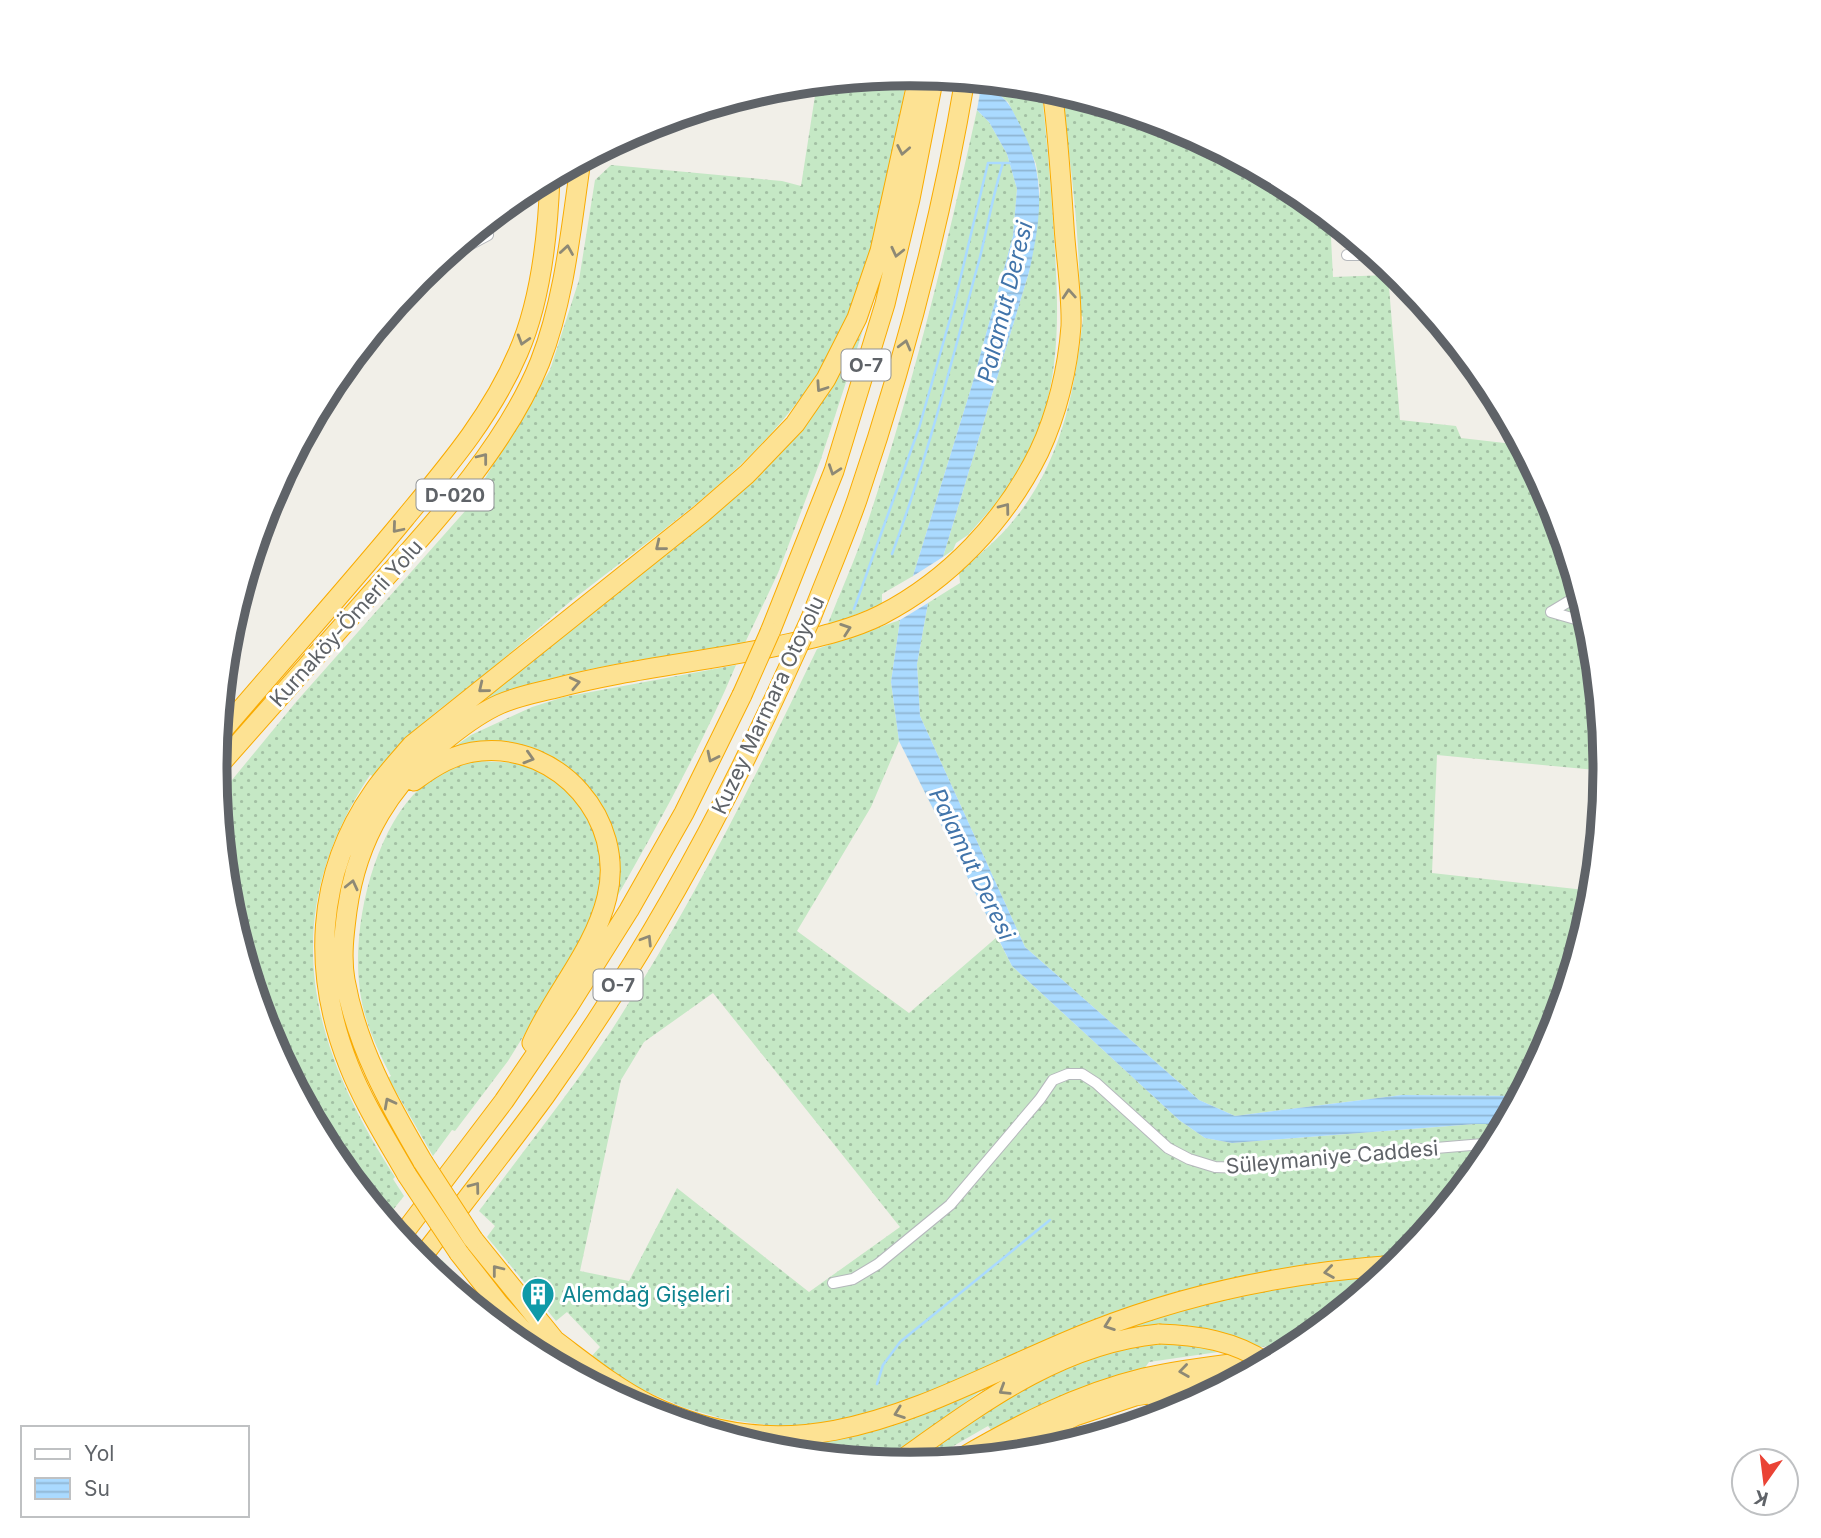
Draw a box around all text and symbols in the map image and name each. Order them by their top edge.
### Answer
one-way arrow [896,144,911,156]
water label: Palamut Deresi [971,218,1039,386]
one-way arrow [559,245,574,256]
one-way arrow [891,245,906,257]
one-way arrow [1061,289,1076,300]
one-way arrow [516,334,531,346]
one-way arrow [896,339,911,351]
road number: O-7 [842,350,890,380]
one-way arrow [816,379,829,392]
one-way arrow [475,454,487,466]
one-way arrow [828,463,842,476]
road number: D-020 [416,480,494,510]
one-way arrow [997,503,1009,515]
one-way arrow [393,519,405,532]
street label: Kurnaköy-Ömerli Yolu [264,534,428,712]
one-way arrow [656,538,669,550]
street label: Kuzey Marmara Otoyolu [706,592,830,818]
one-way arrow [839,623,852,637]
one-way arrow [569,677,581,692]
one-way arrow [478,680,490,693]
one-way arrow [522,749,534,764]
one-way arrow [707,750,721,762]
water label: Palamut Deresi [923,784,1021,945]
one-way arrow [344,879,359,891]
one-way arrow [639,935,652,948]
road number: O-7 [594,970,642,1001]
one-way arrow [384,1098,397,1110]
street label: Süleymaniye Caddesi [1225,1135,1439,1179]
one-way arrow [467,1183,480,1195]
one-way arrow [1323,1264,1335,1279]
one-way arrow [493,1266,506,1278]
building icon: Alemdağ Gişeleri [519,1275,557,1324]
place label: Alemdağ Gişeleri [562,1282,730,1307]
one-way arrow [1103,1317,1115,1331]
one-way arrow [1178,1363,1190,1378]
one-way arrow [998,1381,1011,1394]
one-way arrow [893,1405,905,1419]
legend [21,1426,248,1517]
text: Yol [84,1441,114,1466]
north arrow [1730,1447,1800,1517]
text: Su [84,1476,110,1501]
text: K [1751,1485,1770,1511]

